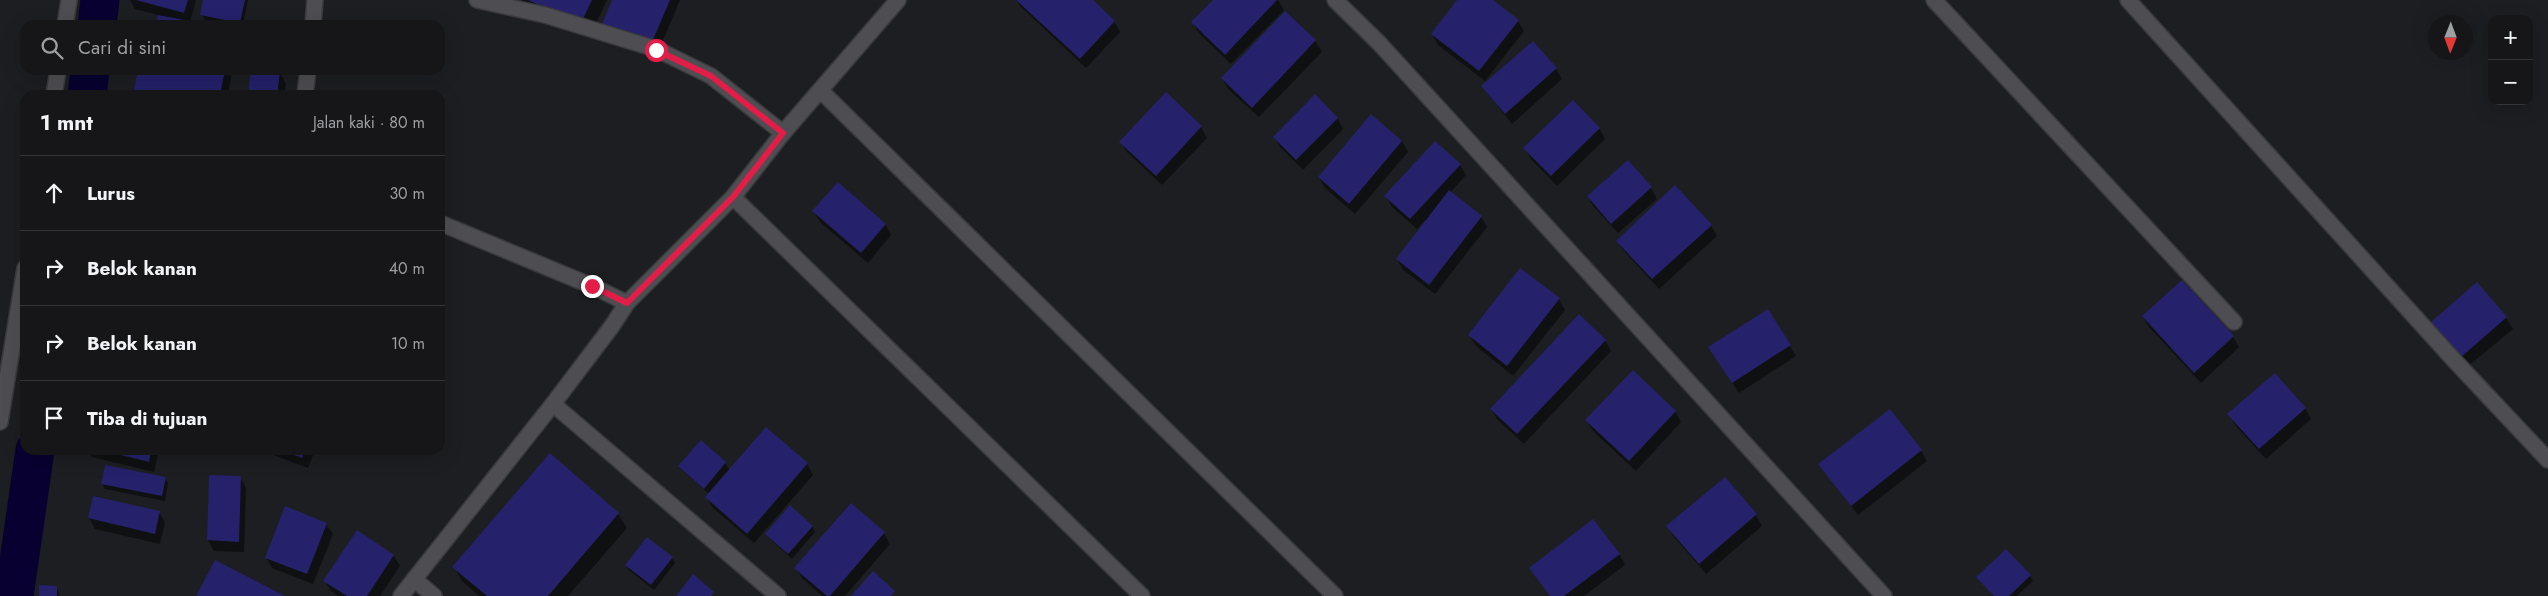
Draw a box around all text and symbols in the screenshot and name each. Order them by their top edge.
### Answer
north arrow [2428,15,2473,60]
map controls [2488,15,2533,105]
button: + [2488,15,2533,60]
search box [20,20,445,75]
icon: search [38,34,66,62]
text: Cari di sini [78,34,166,61]
route start [645,39,668,62]
button: − [2488,60,2533,105]
text: 1 mnt [40,108,93,138]
text: Jalan kaki · 80 m [313,111,425,134]
icon: ahead [40,179,68,207]
text: Lurus [87,180,135,207]
text: 30 m [389,182,425,205]
icon: right [40,254,68,282]
text: Belok kanan [87,255,197,282]
text: 40 m [389,257,425,280]
route end [581,275,604,298]
icon: right [40,329,68,357]
text: Belok kanan [87,330,197,357]
text: 10 m [391,332,425,355]
icon: arrive [40,404,68,432]
text: Tiba di tujuan [87,405,207,432]

